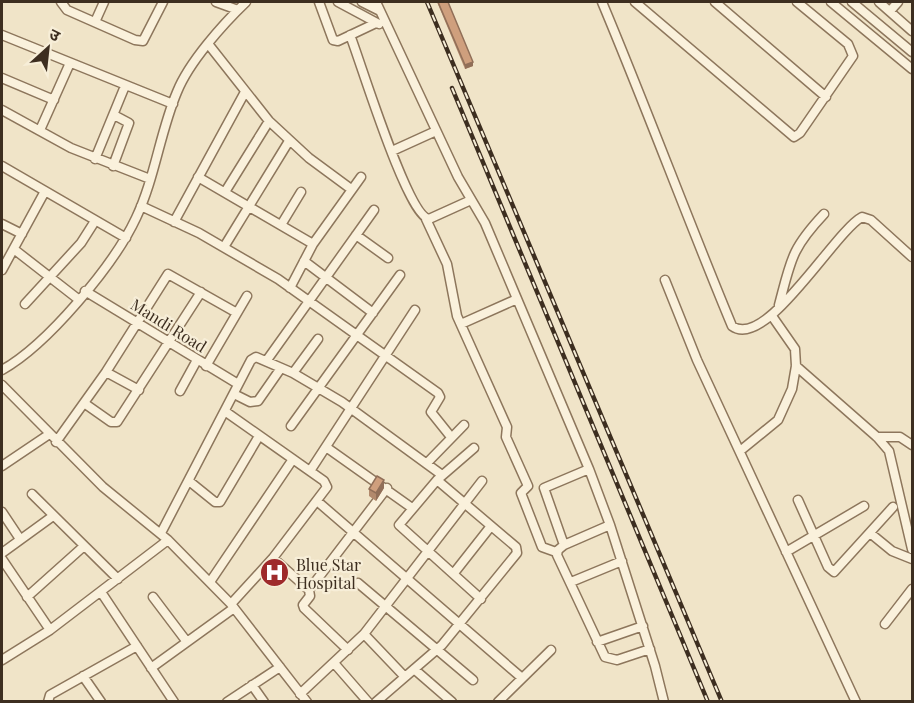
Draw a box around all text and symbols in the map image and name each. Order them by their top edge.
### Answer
north arrow [18,18,78,78]
text: उ [46,23,65,46]
street label: Mandi Road [127,293,211,357]
place label: Blue Star Hospital [296,554,361,593]
hospital icon: Blue Star Hospital [259,557,291,589]

